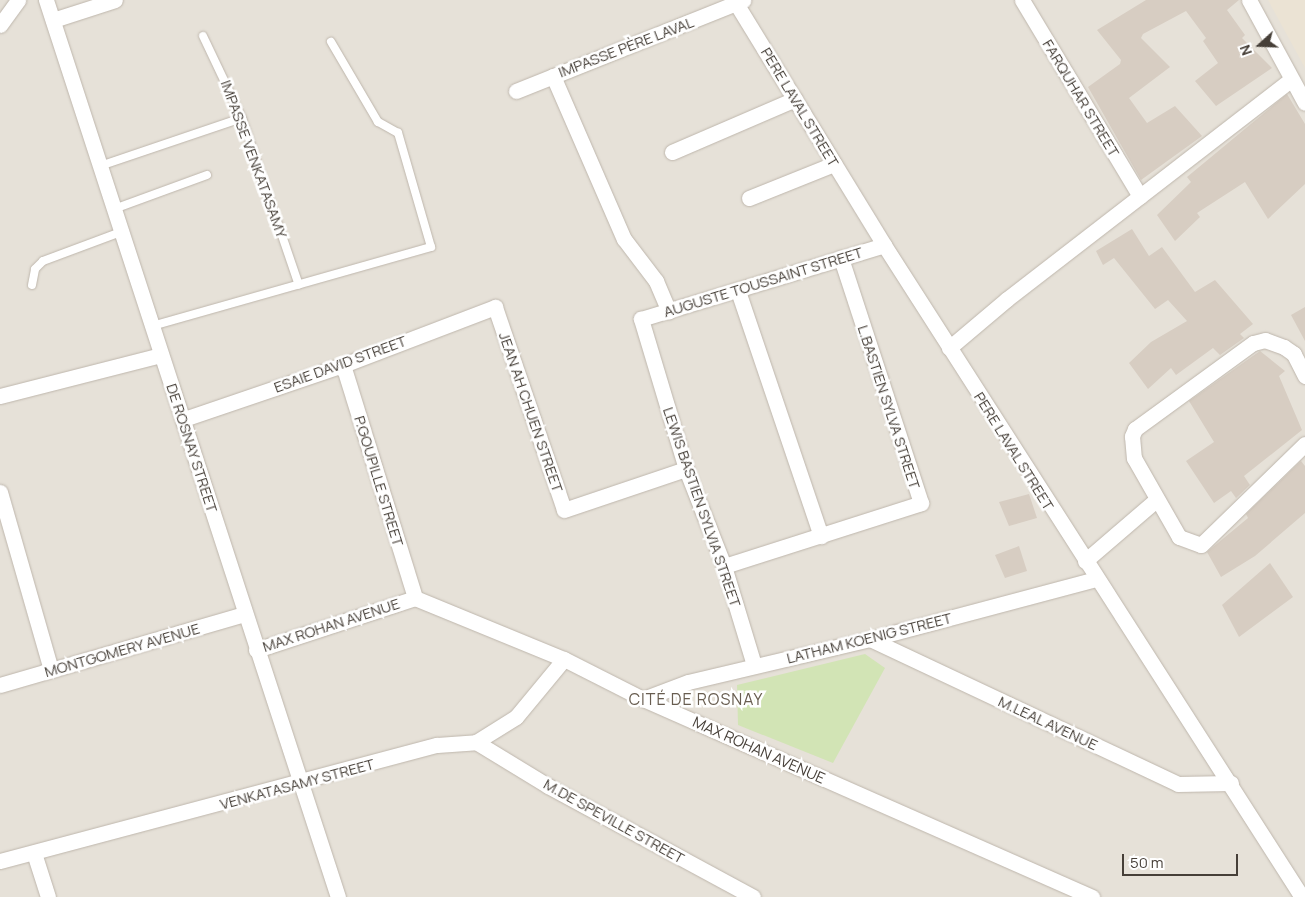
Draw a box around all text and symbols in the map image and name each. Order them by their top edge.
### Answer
street label: IMPASSE PÈRE LAVAL [556,13,696,81]
north arrow [1235,20,1285,70]
street label: FARQUHAR STREET [1039,36,1123,160]
text: N [1235,42,1256,58]
street label: PERE LAVAL STREET [757,44,843,170]
street label: IMPASSE VENKATASAMY [217,78,291,240]
street label: AUGUSTE TOUSSAINT STREET [661,243,865,321]
street label: L.BASTIEN SYLVA STREET [854,323,924,491]
street label: JEAN AH CHUEN STREET [495,330,567,494]
street label: ESAIE DAVID STREET [271,332,409,396]
street label: DE ROSNAY STREET [163,381,221,515]
street label: PERE LAVAL STREET [970,388,1058,514]
street label: LEWIS BASTIEN SYLVIA STREET [659,405,745,609]
street label: P.GOUPILLE STREET [351,414,407,548]
street label: MAX ROHAN AVENUE [260,594,402,656]
street label: LATHAM KOENIG STREET [785,609,953,667]
street label: MONTGOMERY AVENUE [42,619,202,681]
district label: CITÉ DE ROSNAY [627,689,765,709]
street label: M.LEAL AVENUE [995,692,1101,754]
street label: MAX ROHAN AVENUE [690,713,828,787]
street label: VENKATASAMY STREET [218,755,376,813]
street label: M.DE SPEVILLE STREET [541,775,687,867]
scale bar [1125,844,1241,876]
text: 50 m [1130,852,1164,873]

